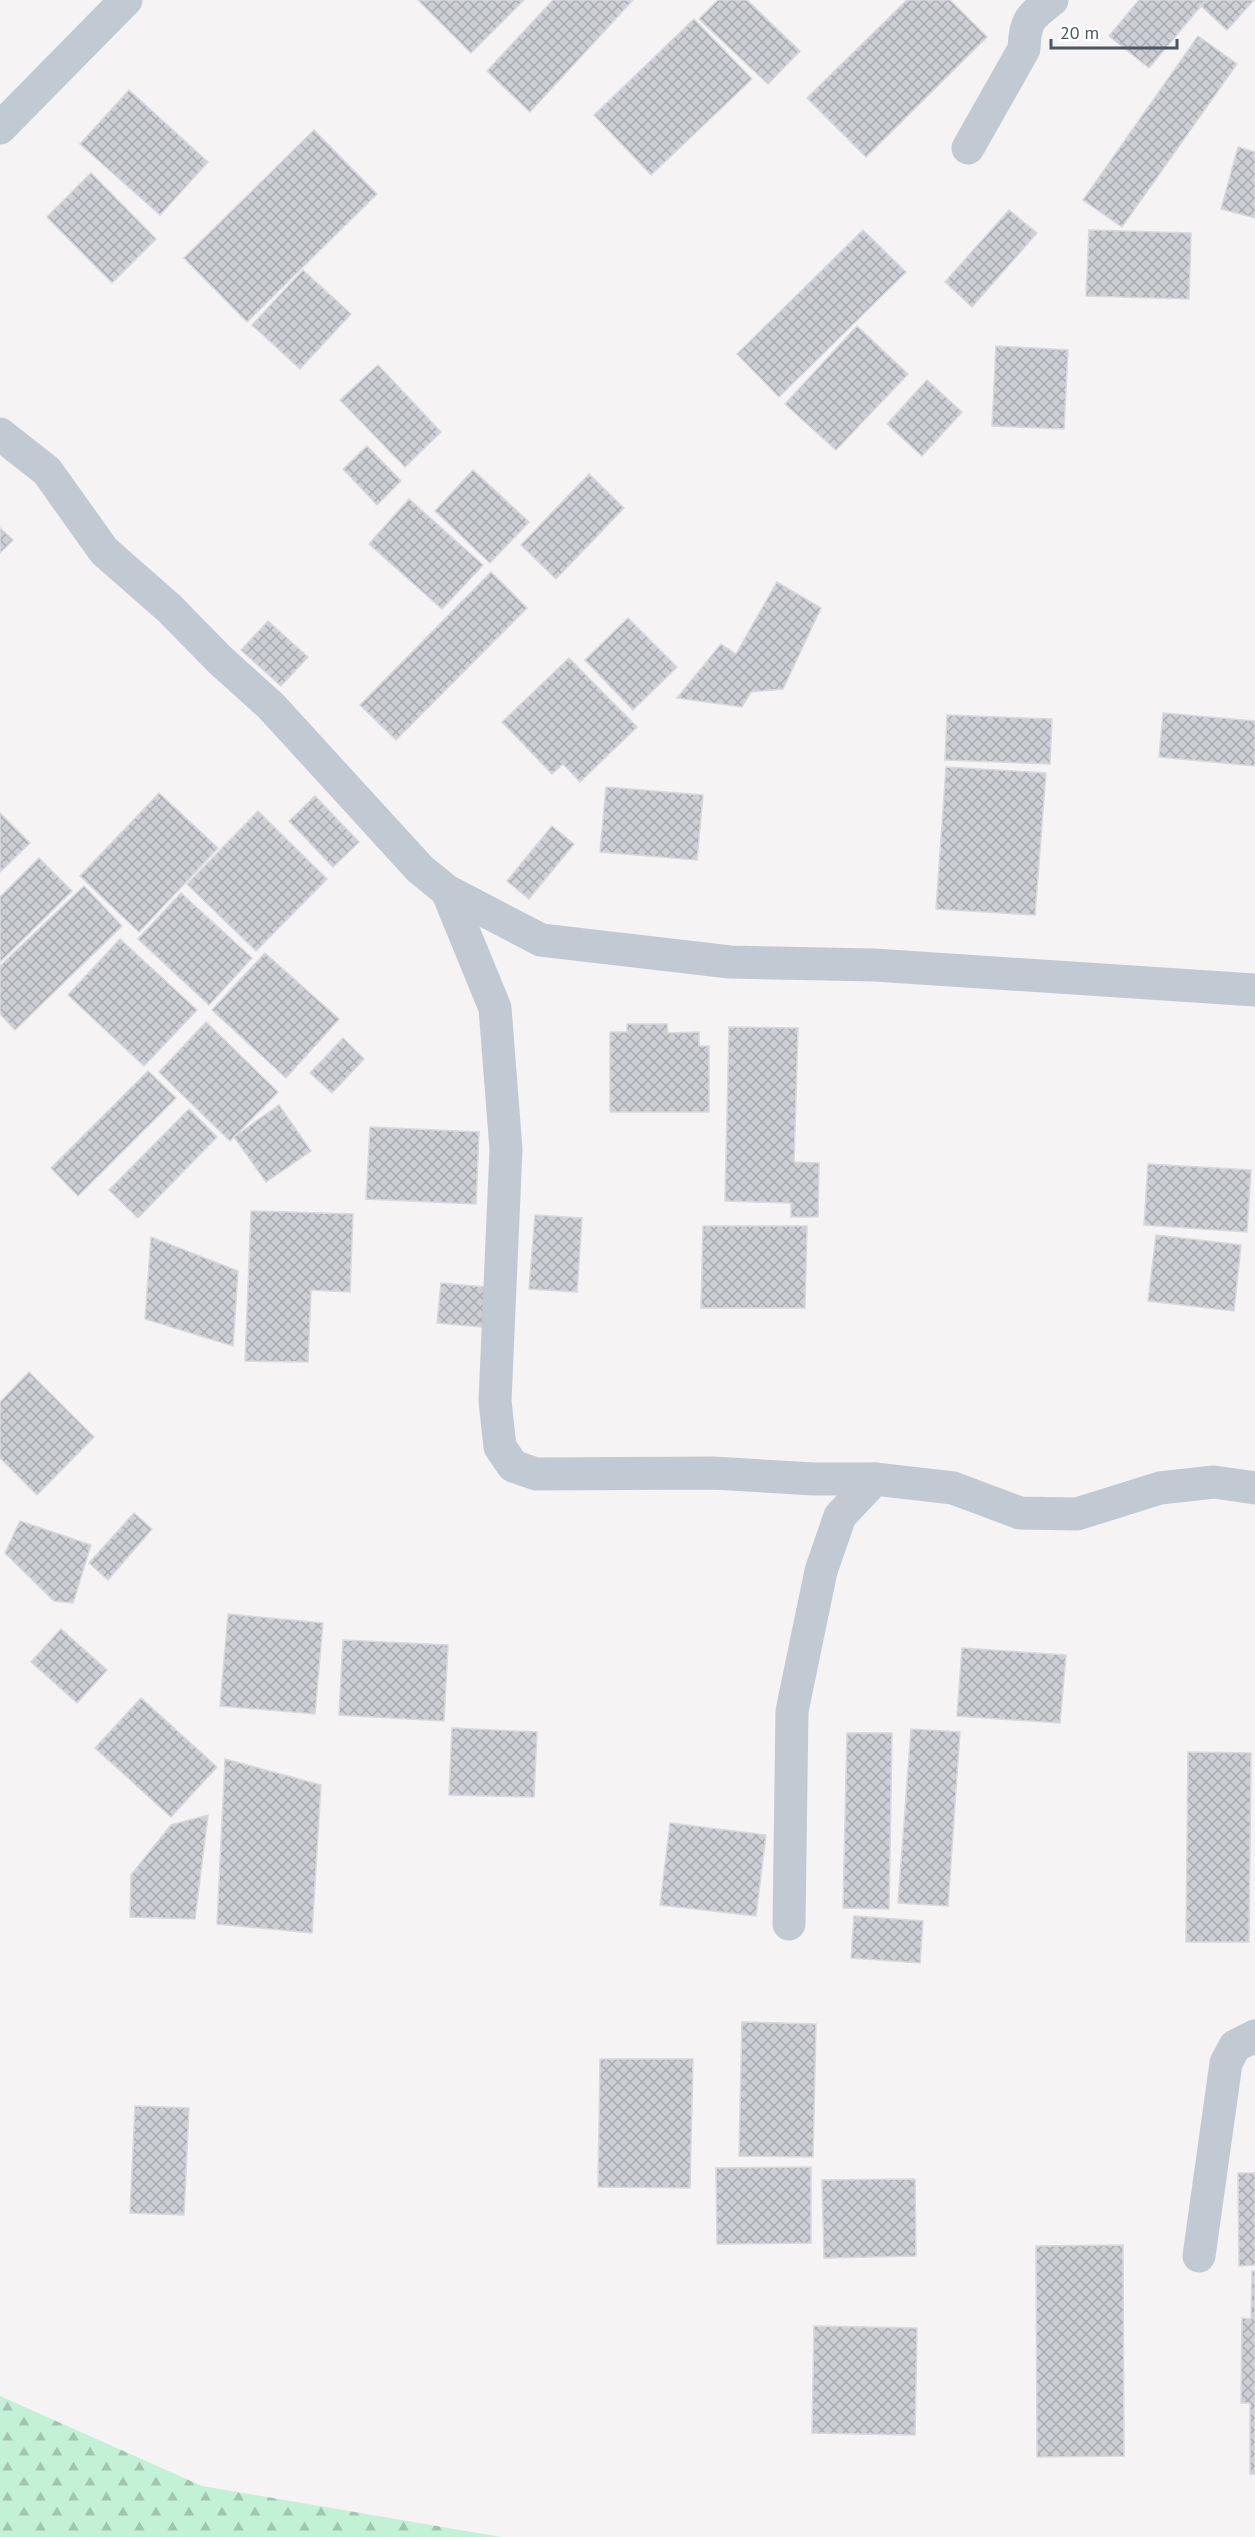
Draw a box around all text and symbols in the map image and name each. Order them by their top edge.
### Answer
scale bar [1051,12,1177,50]
text: 20 m [1060,21,1099,44]

